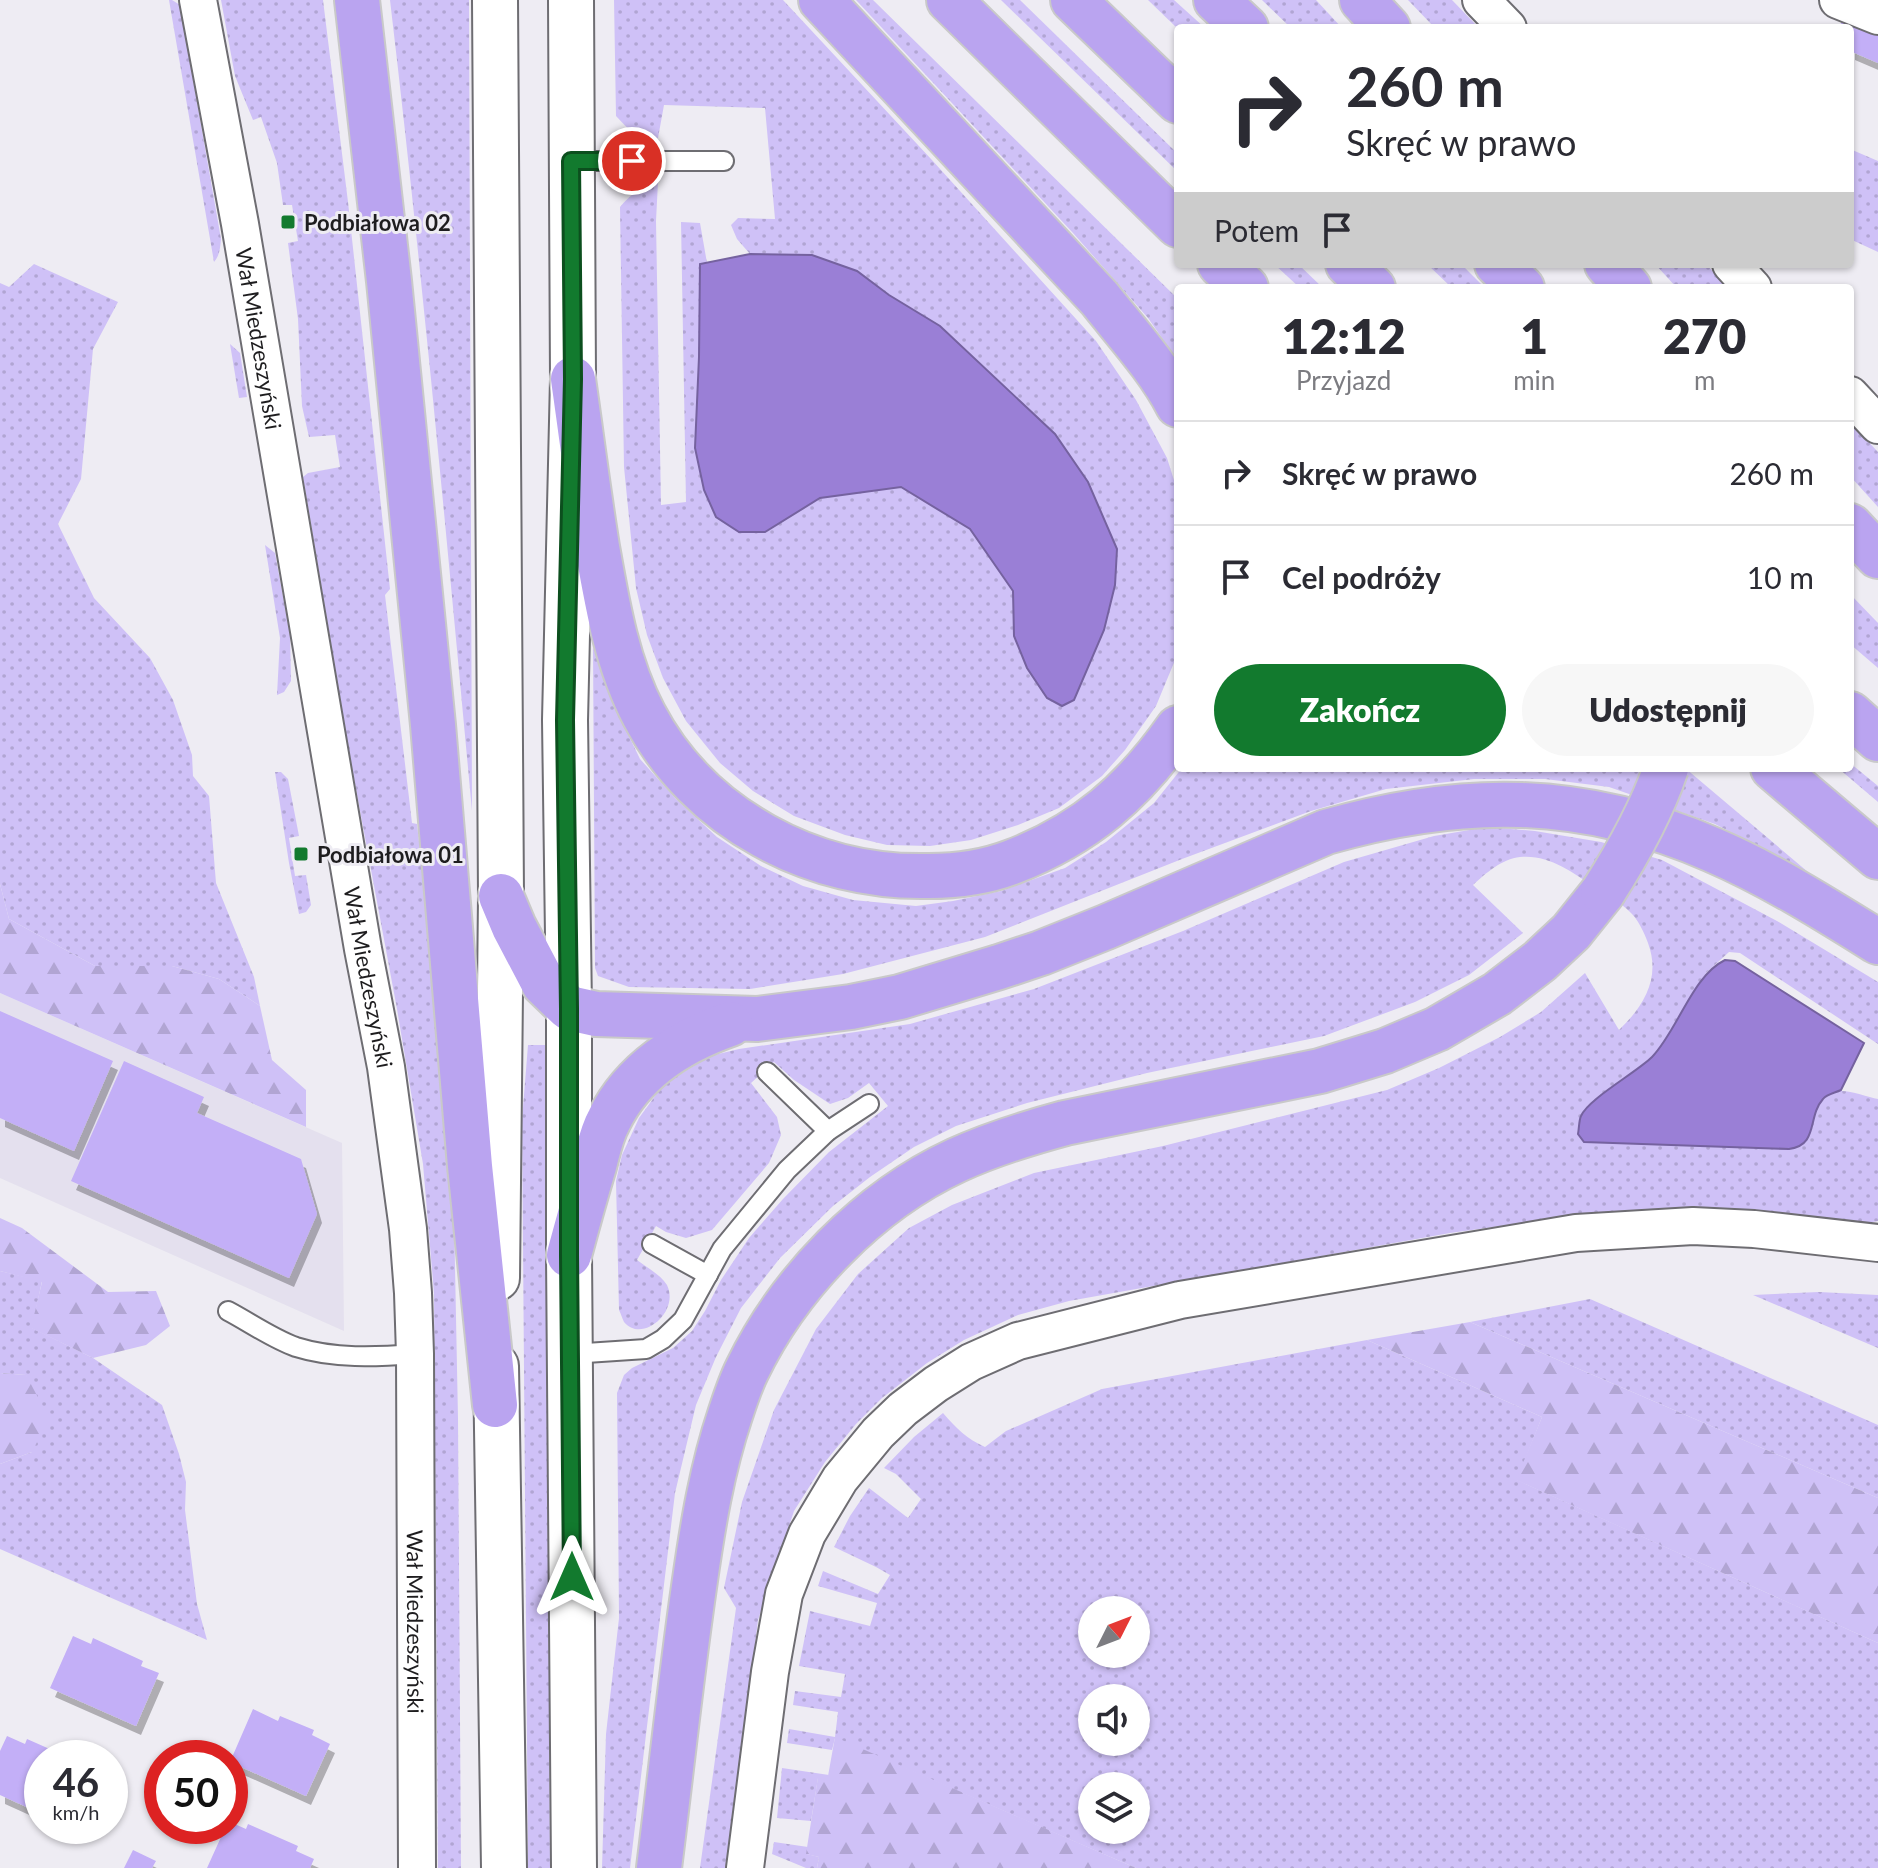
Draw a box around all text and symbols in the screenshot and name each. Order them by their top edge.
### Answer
text: 260 m [1346,52,1504,119]
icon: right [1214,56,1318,160]
text: Skręć w prawo [1346,120,1577,164]
pin [598,127,666,195]
icon: arrive [610,139,654,183]
icon: arrive [1315,208,1359,252]
place label: Podbiałowa 02 [304,209,451,236]
text: Potem [1214,212,1299,248]
marker: Podbiałowa 02 [279,213,297,231]
street label: Wał Miedzeszyński [231,245,288,431]
text: 12:12 [1282,307,1406,364]
text: 1 [1520,307,1548,364]
text: 270 [1663,307,1746,364]
text: Przyjazd [1296,364,1391,396]
text: min [1513,364,1555,396]
text: m [1694,364,1715,396]
icon: right [1214,451,1258,495]
text: Skręć w prawo [1282,455,1477,491]
text: 260 m [1729,455,1814,491]
icon: arrive [1214,555,1258,599]
text: Cel podróży [1282,559,1441,595]
text: 10 m [1747,559,1814,595]
button: Zakończ [1214,664,1506,756]
button: Udostępnij [1522,664,1814,756]
place label: Podbiałowa 01 [317,841,464,868]
marker: Podbiałowa 01 [292,845,310,863]
street label: Wał Miedzeszyński [339,884,399,1070]
street label: Wał Miedzeszyński [402,1530,430,1714]
position arrow [530,1535,614,1619]
north arrow [1078,1596,1150,1668]
map controls [1078,1596,1150,1844]
button: sound [1078,1684,1150,1756]
speed limit sign: 50 [144,1740,248,1844]
text: 46 [53,1758,99,1806]
button: layers [1078,1772,1150,1844]
text: km/h [53,1800,99,1824]

